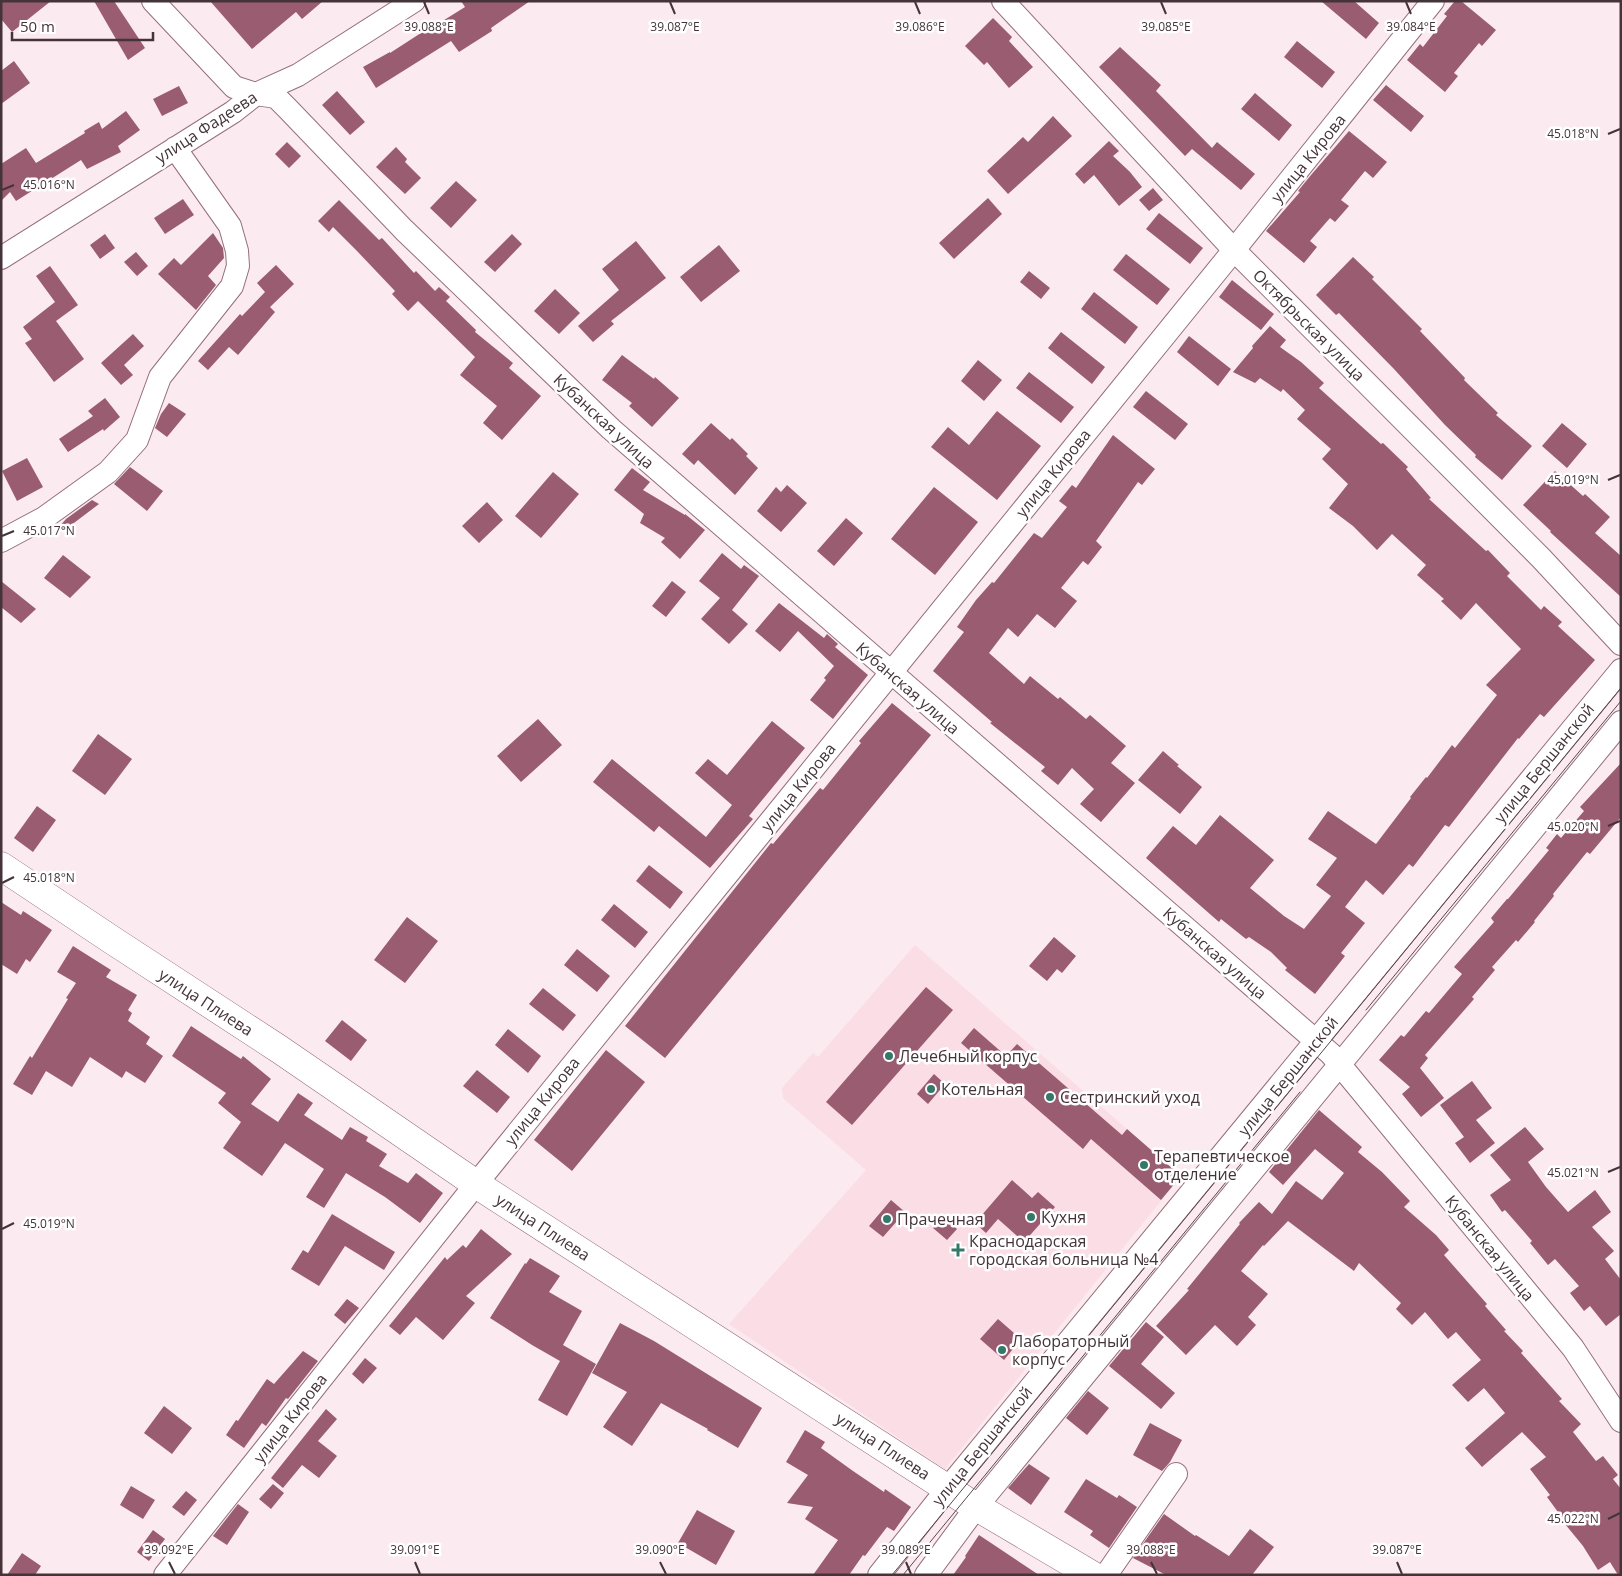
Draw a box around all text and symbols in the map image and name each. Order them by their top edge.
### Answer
scale bar [12,10,154,42]
text: 50 m [20,16,55,36]
text: 39.088°E [404,18,454,35]
text: 39.087°E [650,18,700,35]
text: 39.086°E [895,18,945,35]
text: 39.085°E [1141,18,1191,35]
text: 39.084°E [1386,18,1436,35]
street label: улица Фадеева [151,86,261,168]
street label: улица Кирова [1266,109,1350,207]
text: 45.018°N [1547,125,1599,142]
text: 45.016°N [23,176,75,193]
street label: Октябрьская улица [1248,264,1370,386]
street label: Кубанская улица [549,368,659,474]
street label: улица Кирова [1011,424,1095,522]
text: 45.019°N [1547,471,1599,488]
text: 45.017°N [23,522,75,539]
street label: Кубанская улица [852,637,964,739]
street label: улица Бершанской [1489,699,1599,827]
street label: улица Кирова [756,738,840,836]
text: 45.020°N [1547,818,1599,835]
text: 45.018°N [23,869,75,886]
street label: Кубанская улица [1159,902,1271,1004]
street label: улица Плиева [155,963,257,1041]
street label: улица Бершанской [1233,1012,1343,1140]
place label: Лечебный корпус [899,1045,1038,1067]
marker: Лечебный корпус [883,1050,895,1062]
street label: улица Кирова [500,1052,584,1150]
place label: Котельная [941,1078,1023,1100]
marker: Котельная [925,1083,937,1095]
place label: Сестринский уход [1060,1086,1200,1108]
marker: Сестринский уход [1044,1091,1056,1103]
place label: Терапевтическое отделение [1154,1145,1290,1185]
marker: Терапевтическое отделение [1138,1159,1150,1171]
text: 45.021°N [1547,1164,1599,1181]
street label: улица Плиева [492,1188,594,1266]
street label: Кубанская улица [1440,1190,1540,1306]
place label: Кухня [1041,1206,1086,1228]
place label: Прачечная [897,1208,984,1230]
marker: Кухня [1025,1211,1037,1223]
marker: Прачечная [881,1213,893,1225]
text: 45.019°N [23,1215,75,1232]
place label: Краснодарская городская больница №4 [969,1230,1159,1270]
marker: Краснодарская городская больница №4 [951,1243,965,1257]
place label: Лабораторный корпус [1012,1330,1130,1370]
marker: Лабораторный корпус [996,1344,1008,1356]
street label: улица Кирова [248,1369,332,1467]
street label: улица Бершанской [927,1382,1037,1510]
street label: улица Плиева [832,1407,934,1485]
text: 45.022°N [1547,1510,1599,1527]
text: 39.092°E [144,1541,194,1558]
text: 39.091°E [390,1541,440,1558]
text: 39.090°E [635,1541,685,1558]
text: 39.089°E [881,1541,931,1558]
text: 39.088°E [1126,1541,1176,1558]
text: 39.087°E [1372,1541,1422,1558]

